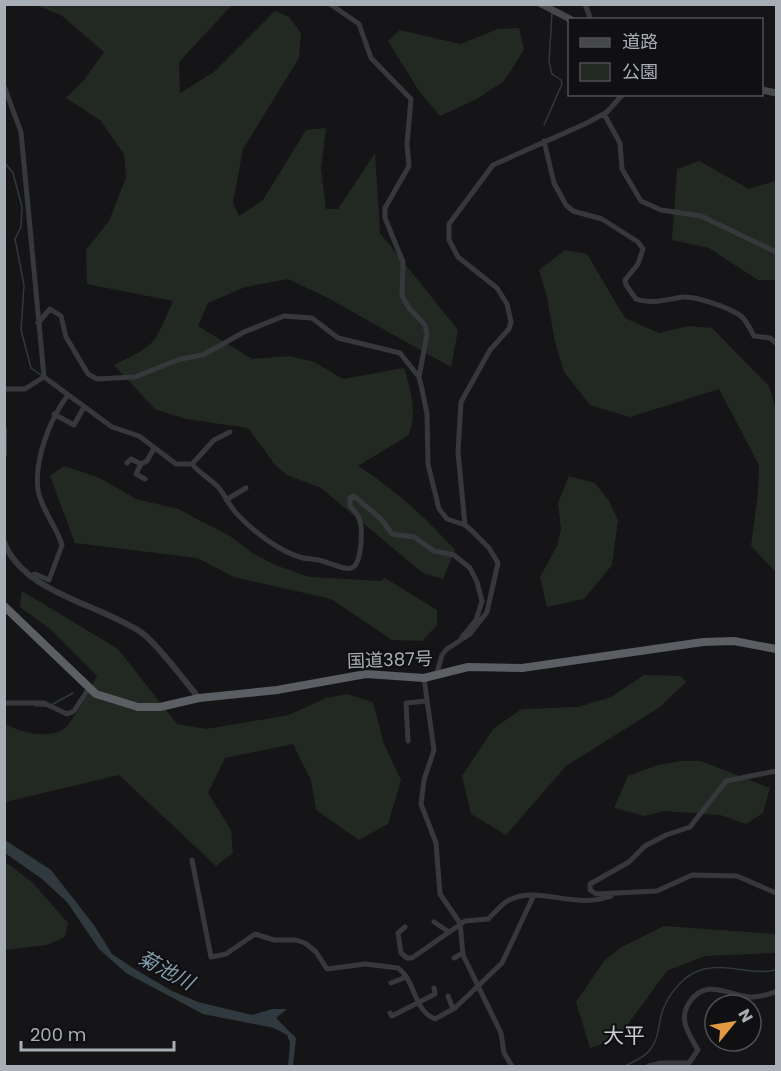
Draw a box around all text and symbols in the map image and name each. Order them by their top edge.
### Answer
legend [568,18,763,96]
text: 道路 [622,29,658,54]
text: 公園 [622,59,658,84]
street label: 国道387号 [347,646,433,673]
water label: 菊池川 [133,944,201,997]
north arrow [703,993,763,1053]
text: N [733,1005,759,1027]
scale bar [21,1014,174,1052]
district label: 大平 [603,1021,645,1050]
text: 200 m [30,1022,86,1047]

